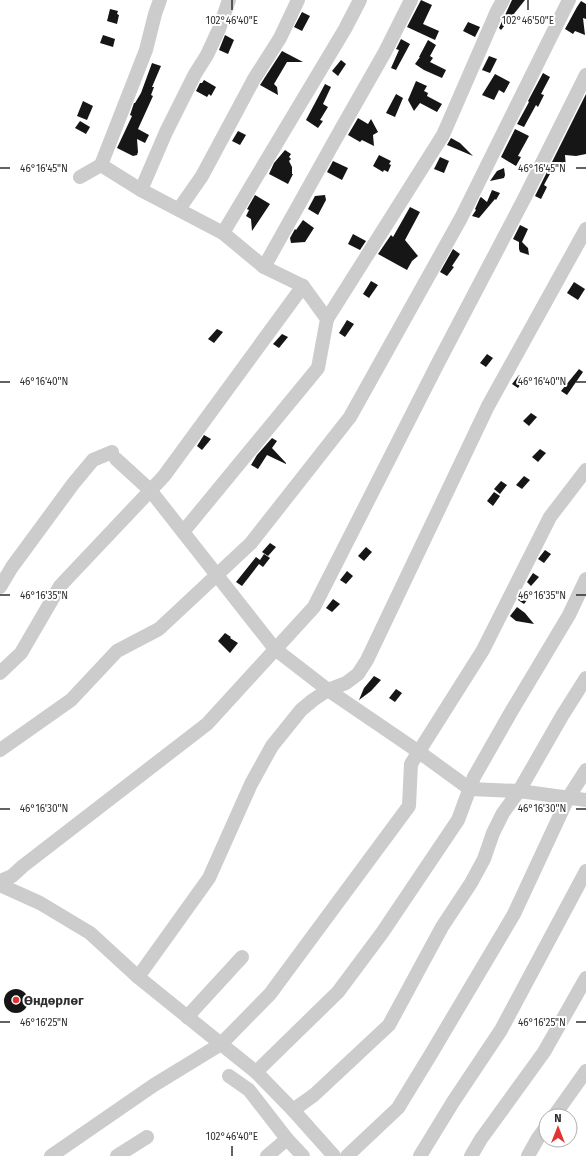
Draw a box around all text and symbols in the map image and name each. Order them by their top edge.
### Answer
text: 102°46'40"E [206,15,258,27]
text: 102°46'50"E [502,15,554,27]
text: 46°16'45"N [20,163,68,175]
text: 46°16'45"N [518,163,566,175]
text: 46°16'40"N [20,376,68,388]
text: 46°16'40"N [518,376,566,388]
text: 46°16'35"N [20,590,68,602]
text: 46°16'35"N [518,590,566,602]
text: 46°16'30"N [20,803,68,815]
text: 46°16'30"N [518,803,566,815]
place label: Өндөрлөг [24,993,84,1008]
marker: Өндөрлөг [11,995,21,1005]
text: 46°16'25"N [20,1017,68,1029]
text: 46°16'25"N [518,1017,566,1029]
north arrow [538,1108,578,1148]
text: N [554,1112,562,1125]
text: 102°46'40"E [206,1131,258,1143]

